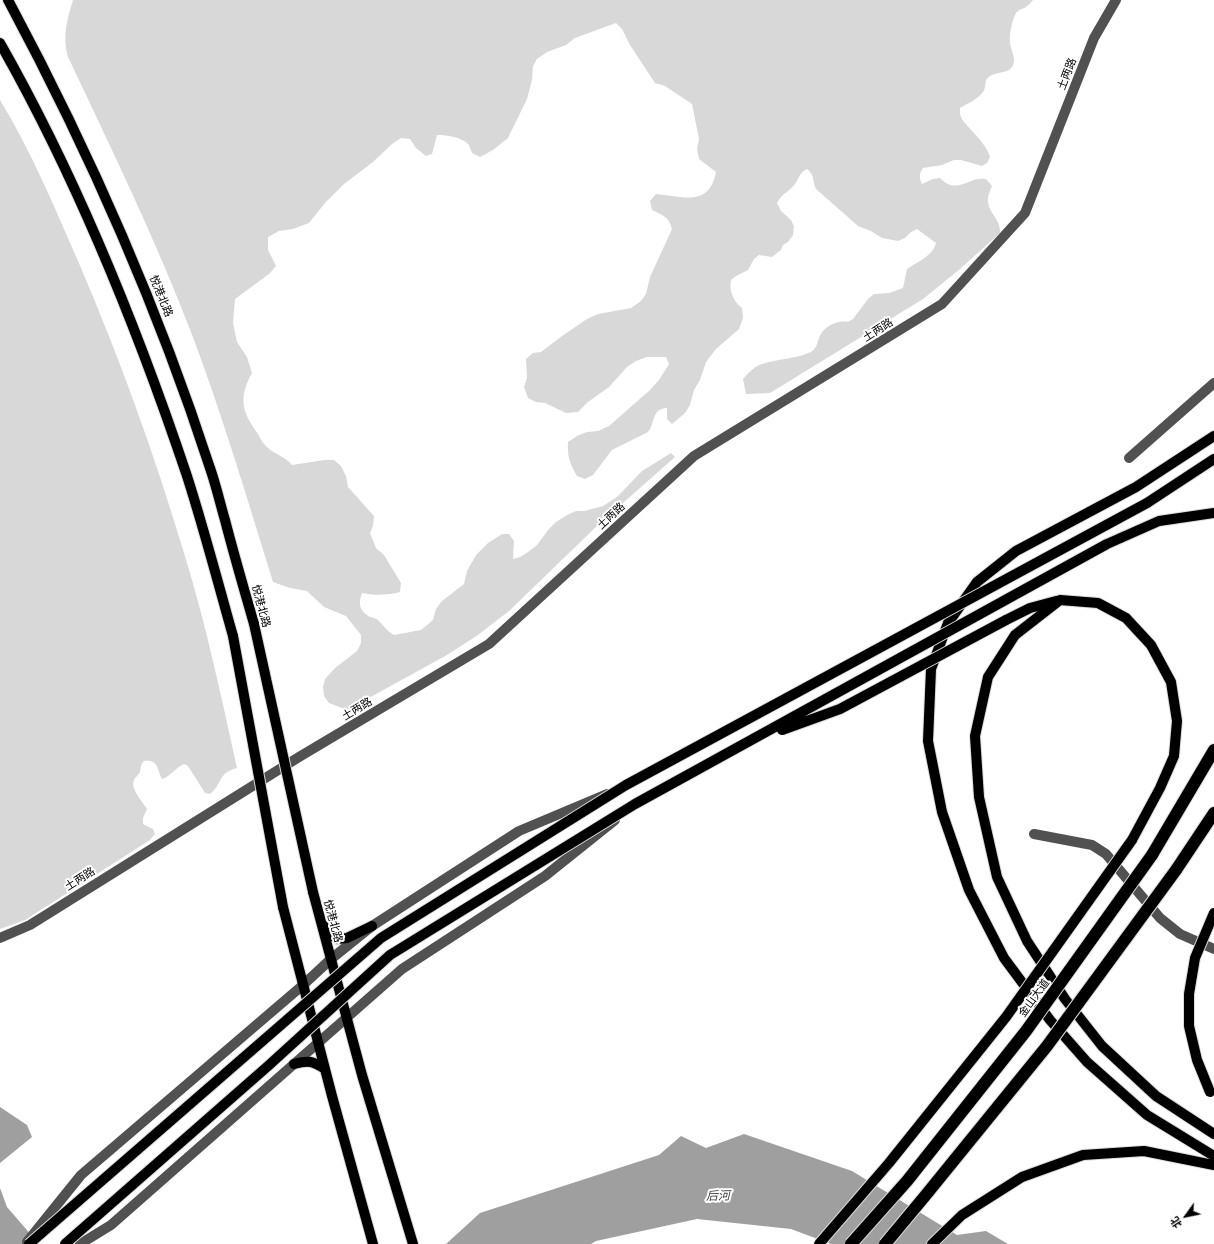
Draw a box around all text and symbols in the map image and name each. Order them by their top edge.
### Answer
street label: 土两路 [1055,56,1079,92]
street label: 悦港北路 [147,273,175,319]
street label: 土两路 [861,316,895,344]
street label: 土两路 [594,500,628,532]
street label: 悦港北路 [249,583,273,629]
street label: 土两路 [339,695,375,723]
street label: 土两路 [63,865,97,893]
street label: 悦港北路 [321,898,345,944]
street label: 金山大道 [1016,976,1052,1020]
water label: 后河 [706,1189,730,1203]
north arrow [1166,1196,1206,1236]
text: 北 [1167,1215,1184,1231]

